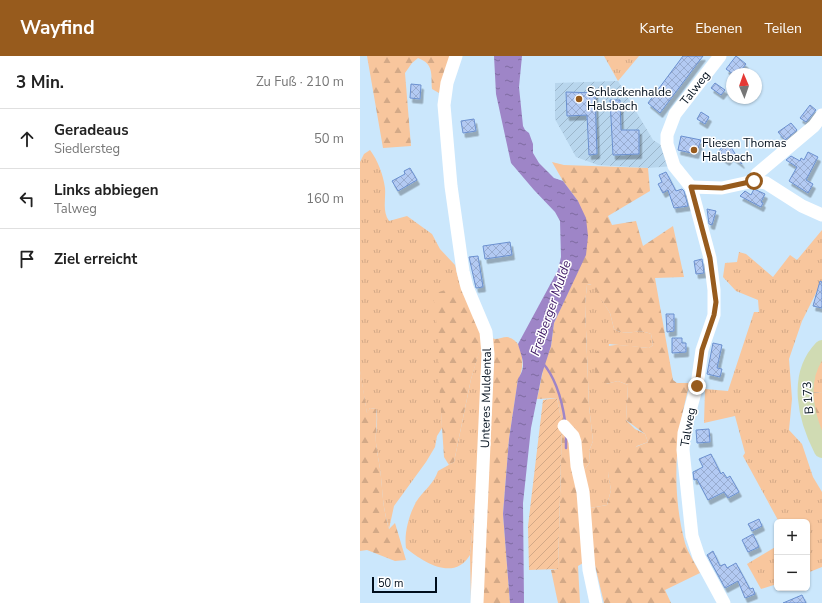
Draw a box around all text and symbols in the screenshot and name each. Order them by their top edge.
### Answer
text: Wayfind [20,15,95,41]
text: Karte [640,19,673,38]
text: Ebenen [695,19,742,38]
text: Teilen [764,19,802,38]
street label: Talweg [677,68,713,108]
north arrow [726,68,762,104]
text: 3 Min. [16,71,64,94]
text: Zu Fuß · 210 m [256,73,344,91]
place label: Schlackenhalde Halsbach [587,84,671,114]
marker: Schlackenhalde Halsbach [574,94,584,104]
text: Geradeaus [54,120,129,140]
icon: ahead [16,128,38,150]
text: 50 m [314,130,344,148]
place label: Fliesen Thomas Halsbach [702,135,787,165]
text: Siedlersteg [54,140,120,158]
marker: Fliesen Thomas Halsbach [689,145,699,155]
route start [745,172,763,190]
text: Links abbiegen [54,180,158,200]
icon: left [16,188,38,210]
text: 160 m [306,190,344,208]
text: Talweg [54,200,97,218]
icon: arrive [16,248,38,270]
text: Ziel erreicht [54,249,137,269]
water label: Freiberger Mulde [526,258,576,358]
street label: Unteres Muldental [477,347,495,448]
route end [688,377,706,395]
street label: B 173 [799,381,817,415]
street label: Talweg [677,406,699,448]
map controls [774,519,810,591]
button: + [774,519,810,555]
button: − [774,555,810,591]
scale bar [372,575,437,594]
text: 50 m [378,576,403,591]

